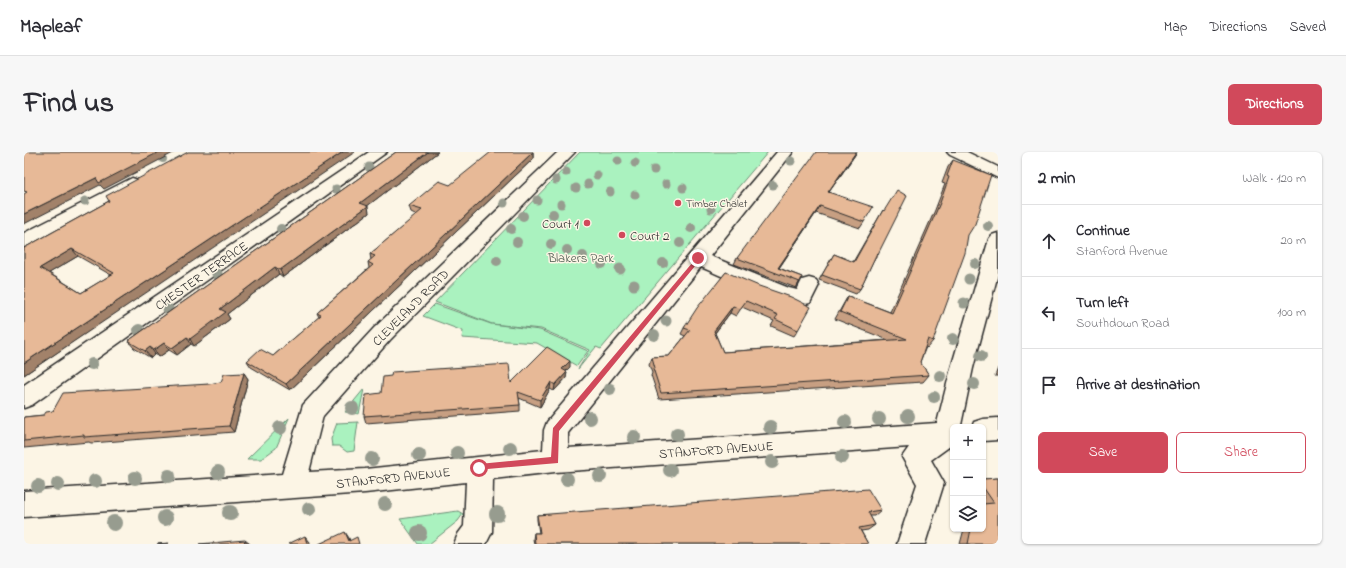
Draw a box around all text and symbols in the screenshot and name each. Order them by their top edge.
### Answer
text: Mapleaf [20,14,82,41]
text: Map [1164,17,1187,38]
text: Directions [1209,17,1267,38]
text: Saved [1289,17,1326,38]
text: Find us [24,84,114,125]
button: Directions [1228,84,1322,125]
text: 2 min [1038,166,1075,191]
text: Walk · 120 m [1242,169,1306,188]
place label: Timber Chalet [686,196,748,212]
marker: Timber Chalet [673,198,683,208]
place label: Court 1 [542,215,579,234]
marker: Court 1 [582,218,592,228]
text: Continue [1076,220,1130,242]
place label: Court 2 [630,227,670,246]
marker: Court 2 [617,230,627,240]
icon: ahead [1038,230,1060,252]
text: 20 m [1281,231,1306,250]
street label: CHESTER TERRACE [152,237,252,315]
text: Stanford Avenue [1076,242,1168,261]
park label: Blakers Park [547,249,614,268]
route end [689,249,707,267]
street label: CLEVELAND ROAD [368,265,454,351]
text: Turn left [1076,292,1129,314]
icon: left [1038,302,1060,324]
text: 100 m [1277,303,1306,322]
text: Southdown Road [1076,314,1170,333]
icon: arrive [1038,374,1060,396]
text: Arrive at destination [1076,374,1200,396]
map controls [950,424,986,532]
button: + [950,424,986,460]
button: Save [1038,432,1168,473]
button: Share [1176,432,1306,473]
street label: STANFORD AVENUE [658,437,774,464]
route start [470,459,488,477]
button: − [950,460,986,496]
street label: STANFORD AVENUE [335,463,451,494]
button: layers [950,496,986,532]

